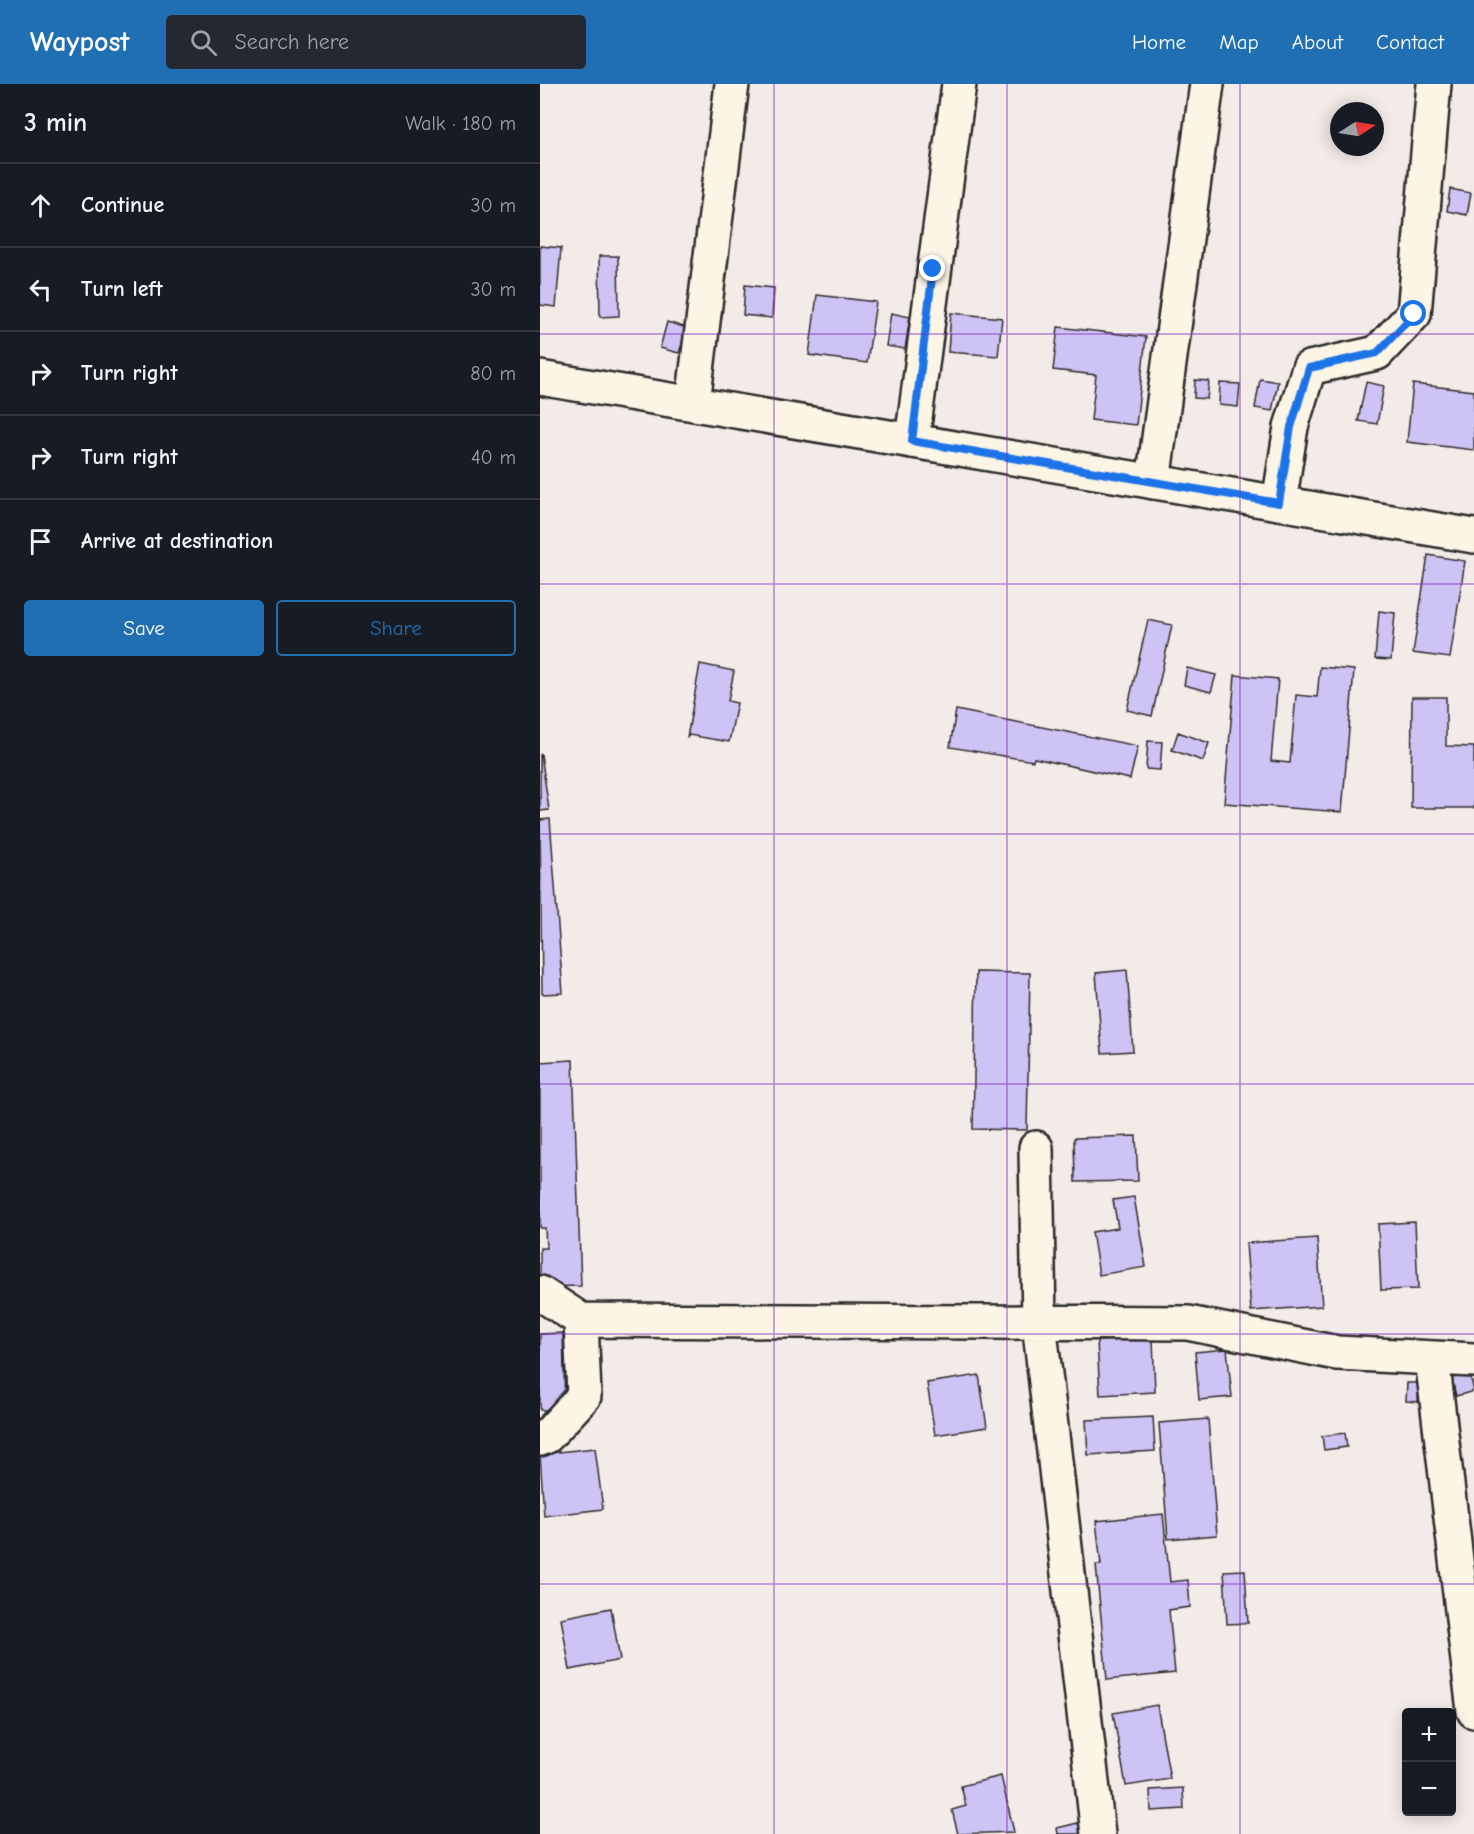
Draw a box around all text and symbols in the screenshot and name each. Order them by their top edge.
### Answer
search box [166,15,586,69]
text: Waypost [30,26,130,58]
icon: search [187,26,220,59]
text: Search here [235,29,349,55]
text: Home [1132,30,1186,54]
text: Map [1219,30,1259,54]
text: About [1292,30,1343,54]
text: Contact [1376,30,1444,54]
north arrow [1330,102,1384,156]
text: 3 min [24,108,87,138]
text: Walk · 180 m [405,112,516,135]
icon: ahead [24,189,57,222]
text: Continue [81,192,164,218]
text: 30 m [470,194,516,217]
route end [919,255,945,281]
icon: left [24,273,57,306]
text: Turn left [81,276,163,302]
text: 30 m [470,278,516,301]
route start [1400,300,1426,326]
icon: right [24,357,57,390]
text: Turn right [81,360,178,386]
text: 80 m [470,362,516,385]
icon: right [24,441,57,474]
text: Turn right [81,444,178,470]
text: 40 m [471,446,516,469]
icon: arrive [24,525,57,558]
text: Arrive at destination [81,528,273,554]
button: Save [24,600,264,656]
button: Share [276,600,516,656]
map controls [1402,1708,1456,1816]
button: + [1402,1708,1456,1762]
button: − [1402,1762,1456,1816]

